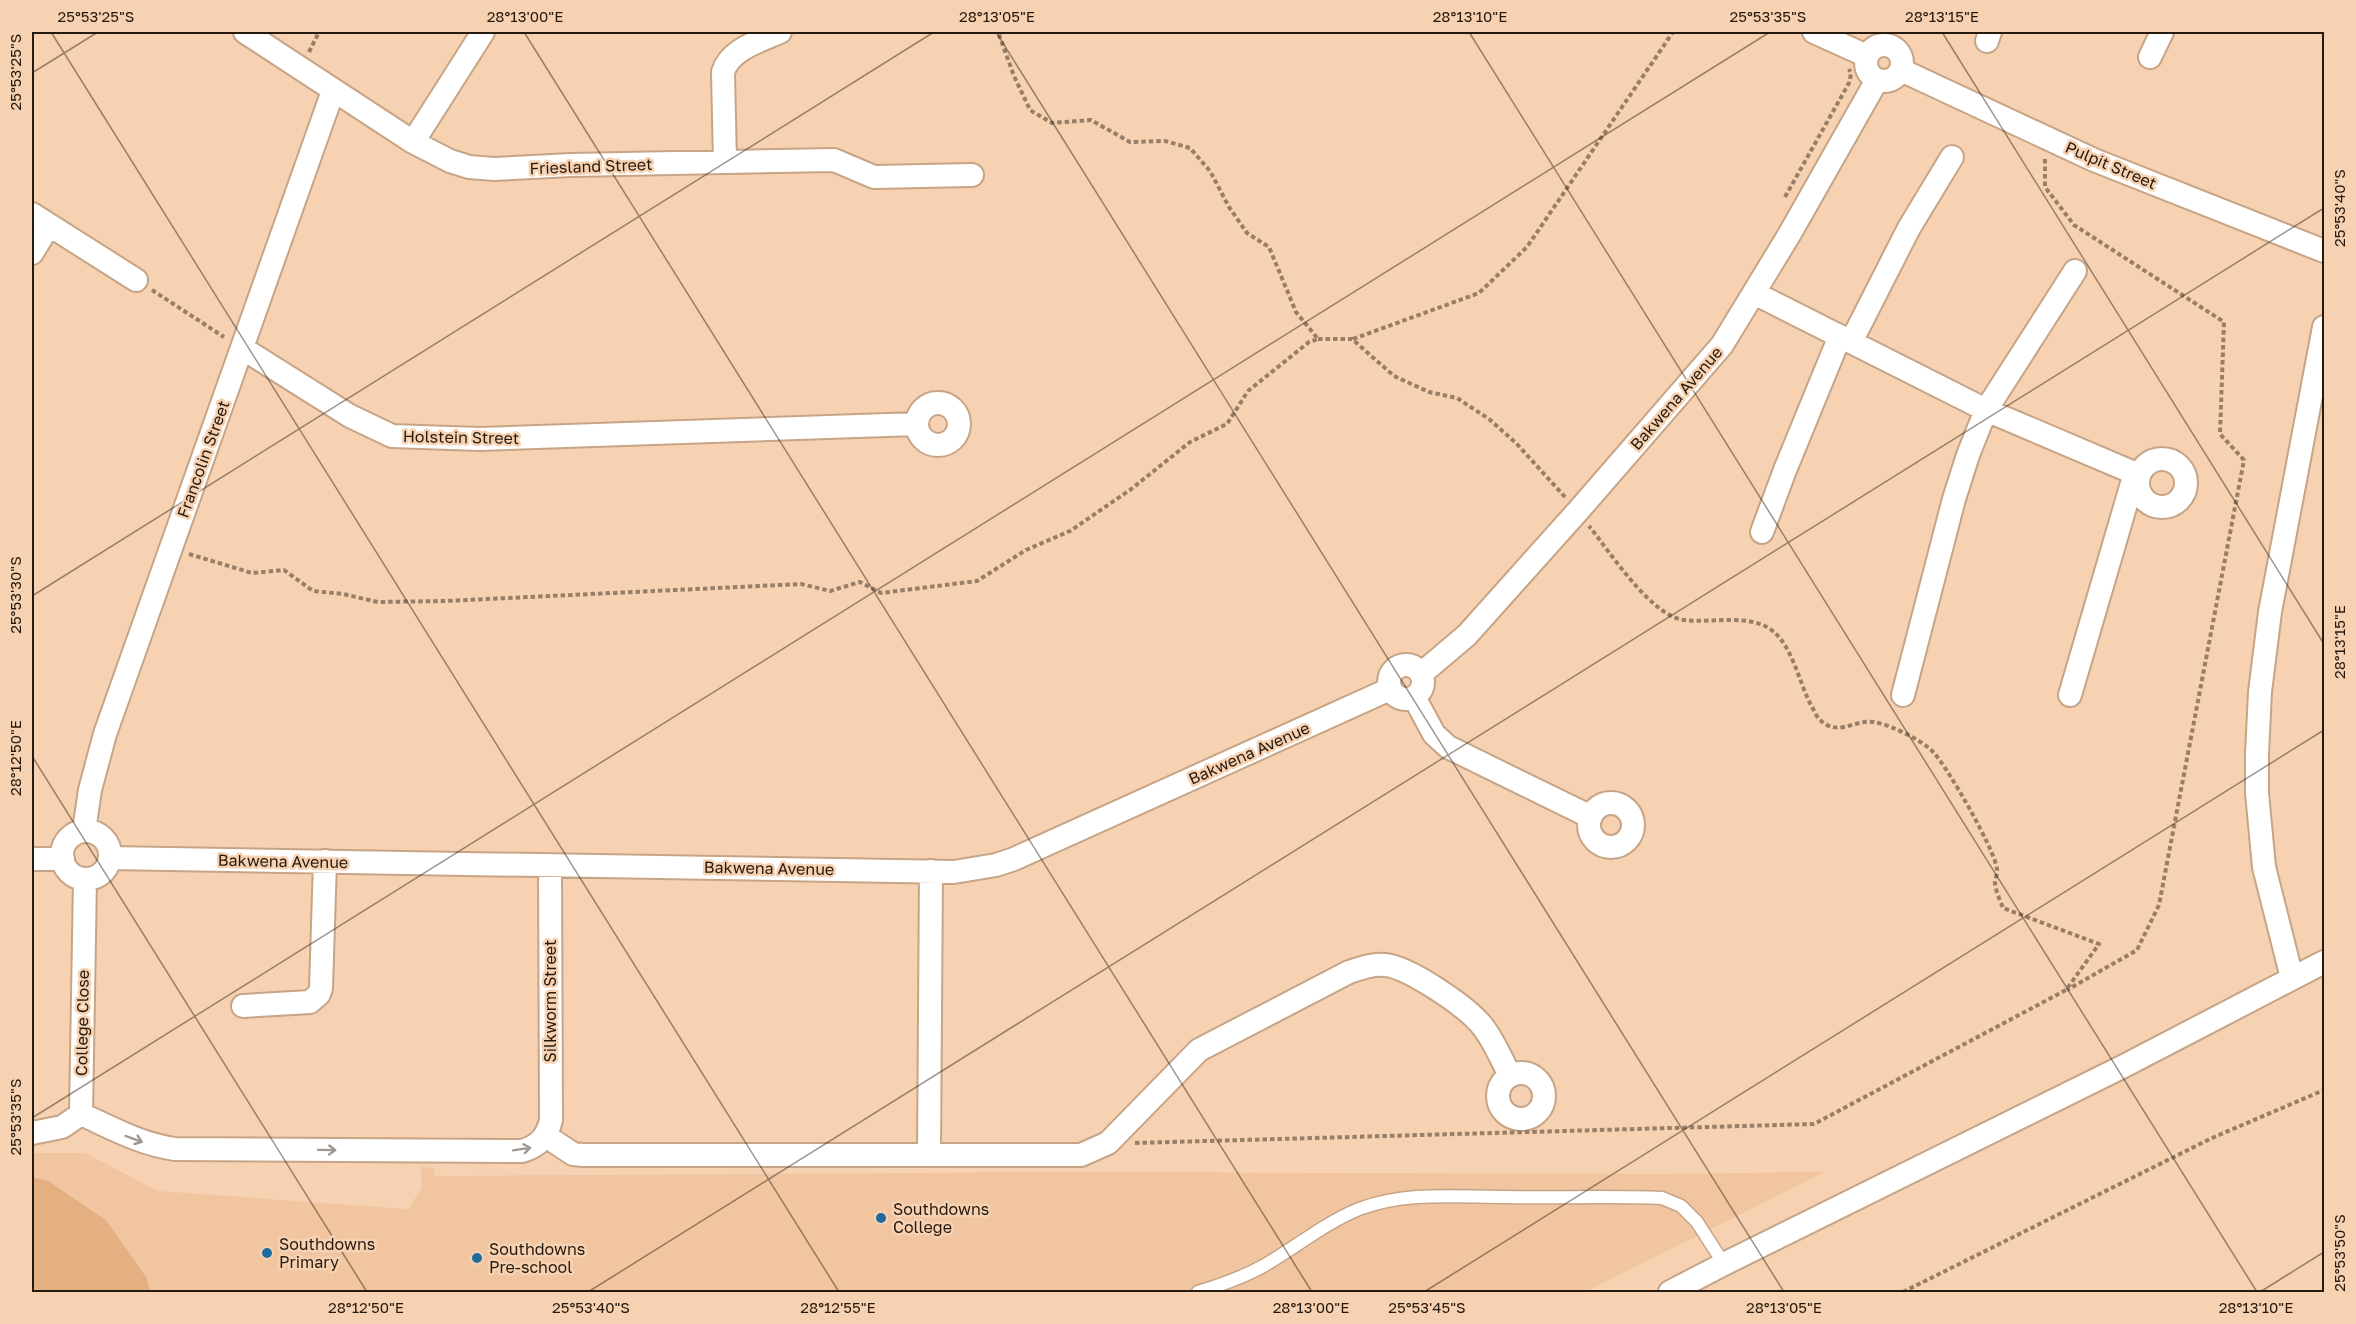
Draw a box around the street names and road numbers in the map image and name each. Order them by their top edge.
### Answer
street label: Pulpit Street [2062,137,2160,193]
street label: Friesland Street [529,154,653,178]
street label: Bakwena Avenue [1626,342,1726,454]
street label: Francolin Street [172,398,234,520]
street label: Holstein Street [403,426,519,448]
street label: Bakwena Avenue [1185,717,1313,789]
street label: Bakwena Avenue [218,850,348,872]
street label: Bakwena Avenue [704,857,834,879]
street label: Silkworm Street [540,939,560,1063]
street label: College Close [71,970,93,1076]

